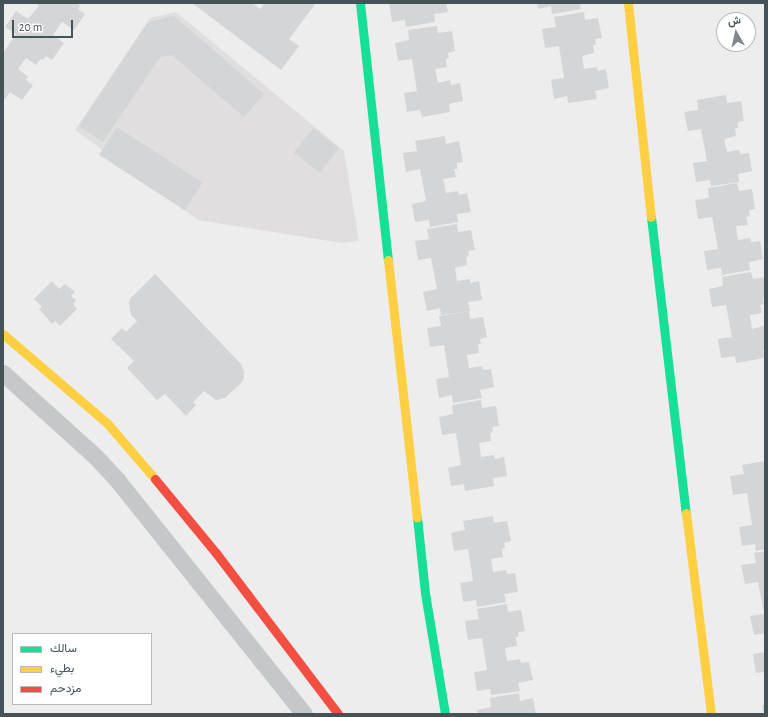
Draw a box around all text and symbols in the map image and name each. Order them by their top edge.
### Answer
scale bar [14,12,75,38]
north arrow [716,12,756,52]
text: ش [727,14,742,27]
text: 20 m [19,21,42,33]
legend [12,633,152,705]
text: سالك [50,642,77,654]
text: بطيء [50,662,74,674]
text: مزدحم [50,682,81,694]

